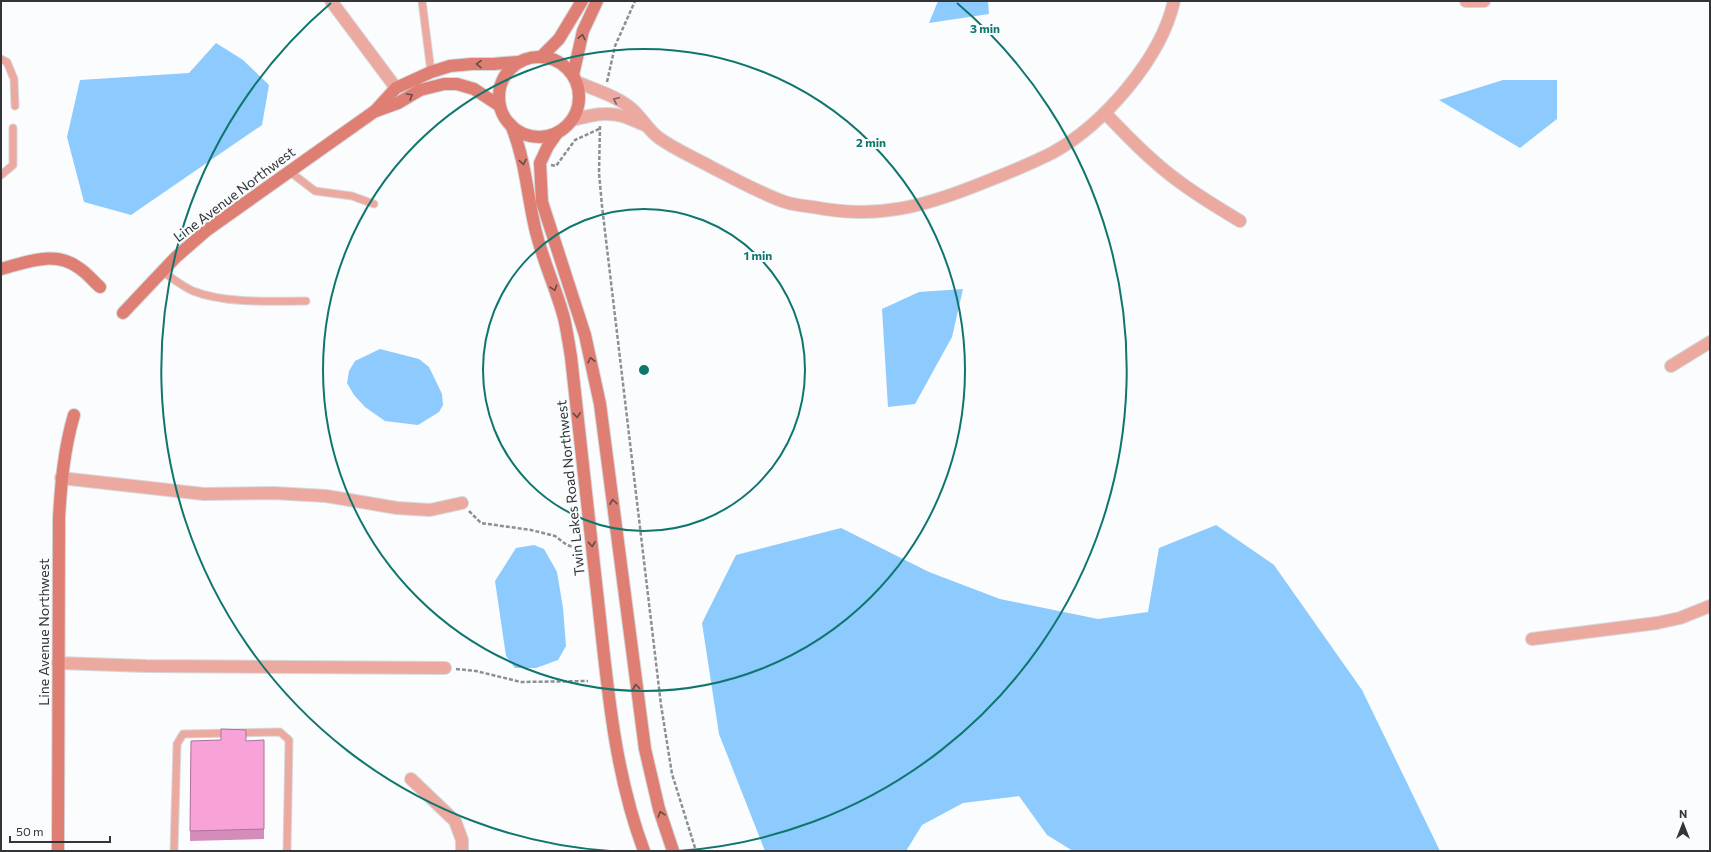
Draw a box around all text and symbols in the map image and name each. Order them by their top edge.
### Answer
text: 3 min [970,21,1000,35]
one-way arrow [577,34,585,40]
one-way arrow [476,60,482,68]
one-way arrow [406,93,413,101]
one-way arrow [613,97,620,105]
text: 2 min [856,135,886,149]
street label: Line Avenue Northwest [170,143,298,245]
one-way arrow [518,159,527,165]
text: 1 min [744,248,772,262]
one-way arrow [549,284,558,291]
one-way arrow [587,357,595,363]
centre of rings [637,363,651,377]
street label: Twin Lakes Road Northwest [552,399,588,577]
one-way arrow [573,412,582,418]
one-way arrow [608,499,617,505]
one-way arrow [587,541,596,547]
street label: Line Avenue Northwest [35,558,52,706]
one-way arrow [632,684,641,690]
north arrow [1663,804,1703,844]
text: N [1679,807,1687,820]
one-way arrow [657,811,666,818]
scale bar [10,818,110,844]
text: 50 m [16,824,44,838]

